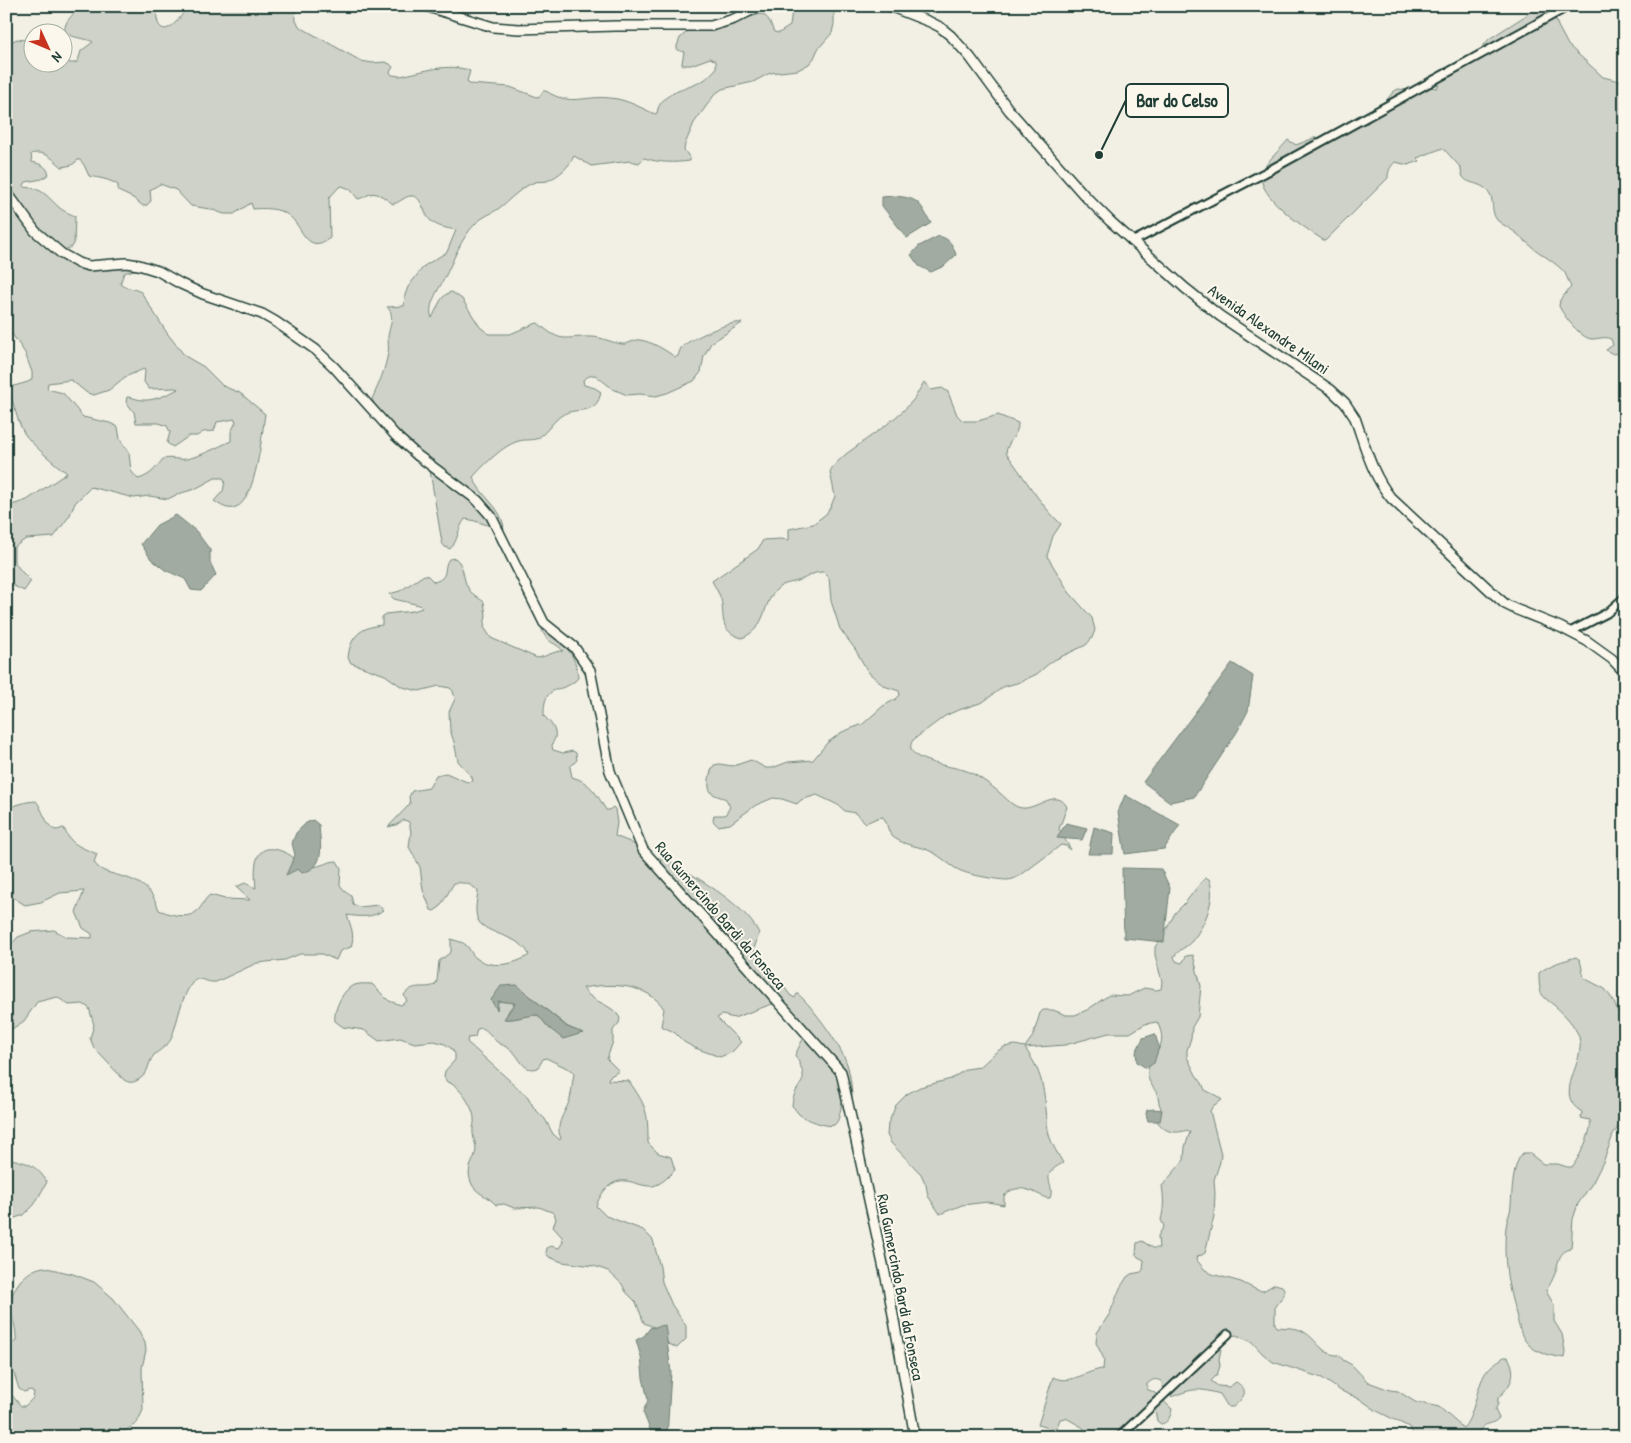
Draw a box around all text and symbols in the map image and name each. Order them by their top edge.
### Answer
north arrow [22,22,72,72]
text: N [48,48,67,67]
callout: Bar do Celso [1126,84,1228,117]
text: Bar do Celso [1136,88,1219,113]
street label: Avenida Alexandre Milani [1204,279,1334,379]
street label: Rua Gumercindo Bardi da Fonseca [651,836,791,994]
street label: Rua Gumercindo Bardi da Fonseca [872,1192,930,1382]

